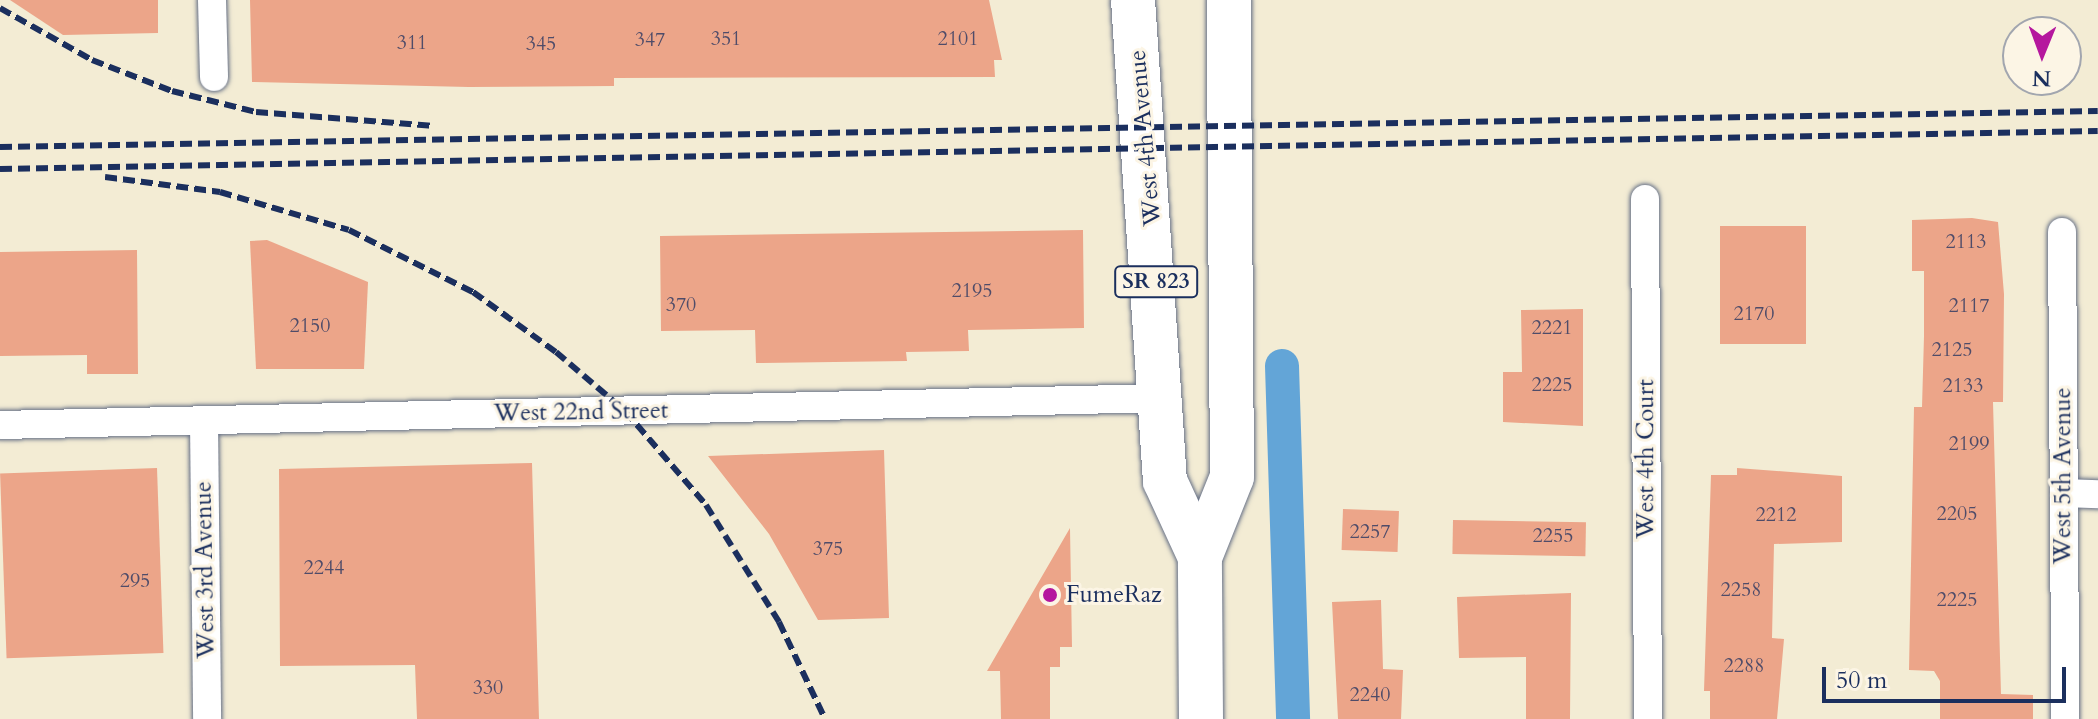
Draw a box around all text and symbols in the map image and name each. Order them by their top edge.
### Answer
north arrow [2002,16,2082,96]
house number: 351 [711,26,741,50]
house number: 2101 [938,26,978,50]
house number: 347 [635,27,665,51]
house number: 311 [397,30,427,54]
house number: 345 [526,31,556,55]
street label: West 4th Avenue [1123,49,1167,227]
text: N [2032,63,2051,93]
house number: 2113 [1946,229,1986,253]
road number: SR 823 [1114,264,1198,300]
house number: 2195 [952,278,992,302]
house number: 370 [666,292,696,316]
house number: 2117 [1949,293,1989,317]
house number: 2170 [1734,301,1774,325]
house number: 2150 [290,313,330,337]
house number: 2221 [1532,315,1572,339]
house number: 2125 [1932,337,1972,361]
house number: 2225 [1532,372,1572,396]
house number: 2133 [1943,373,1983,397]
street label: West 4th Court [1632,379,1660,539]
street label: West 5th Avenue [2049,388,2077,564]
street label: West 22nd Street [493,396,669,428]
house number: 2199 [1949,431,1989,455]
street label: West 3rd Avenue [189,481,221,659]
house number: 2205 [1937,501,1977,525]
house number: 2212 [1756,502,1796,526]
house number: 2257 [1350,519,1390,543]
house number: 2255 [1533,523,1573,547]
house number: 375 [813,536,843,560]
house number: 2244 [304,555,344,579]
house number: 295 [120,568,150,592]
house number: 2258 [1721,577,1761,601]
place label: FumeRaz [1066,581,1162,609]
marker: FumeRaz [1041,586,1059,604]
house number: 2225 [1937,587,1977,611]
scale bar [1826,651,2070,701]
house number: 2288 [1724,653,1764,677]
text: 50 m [1836,664,1887,697]
house number: 330 [473,675,503,699]
house number: 2240 [1350,682,1390,706]

